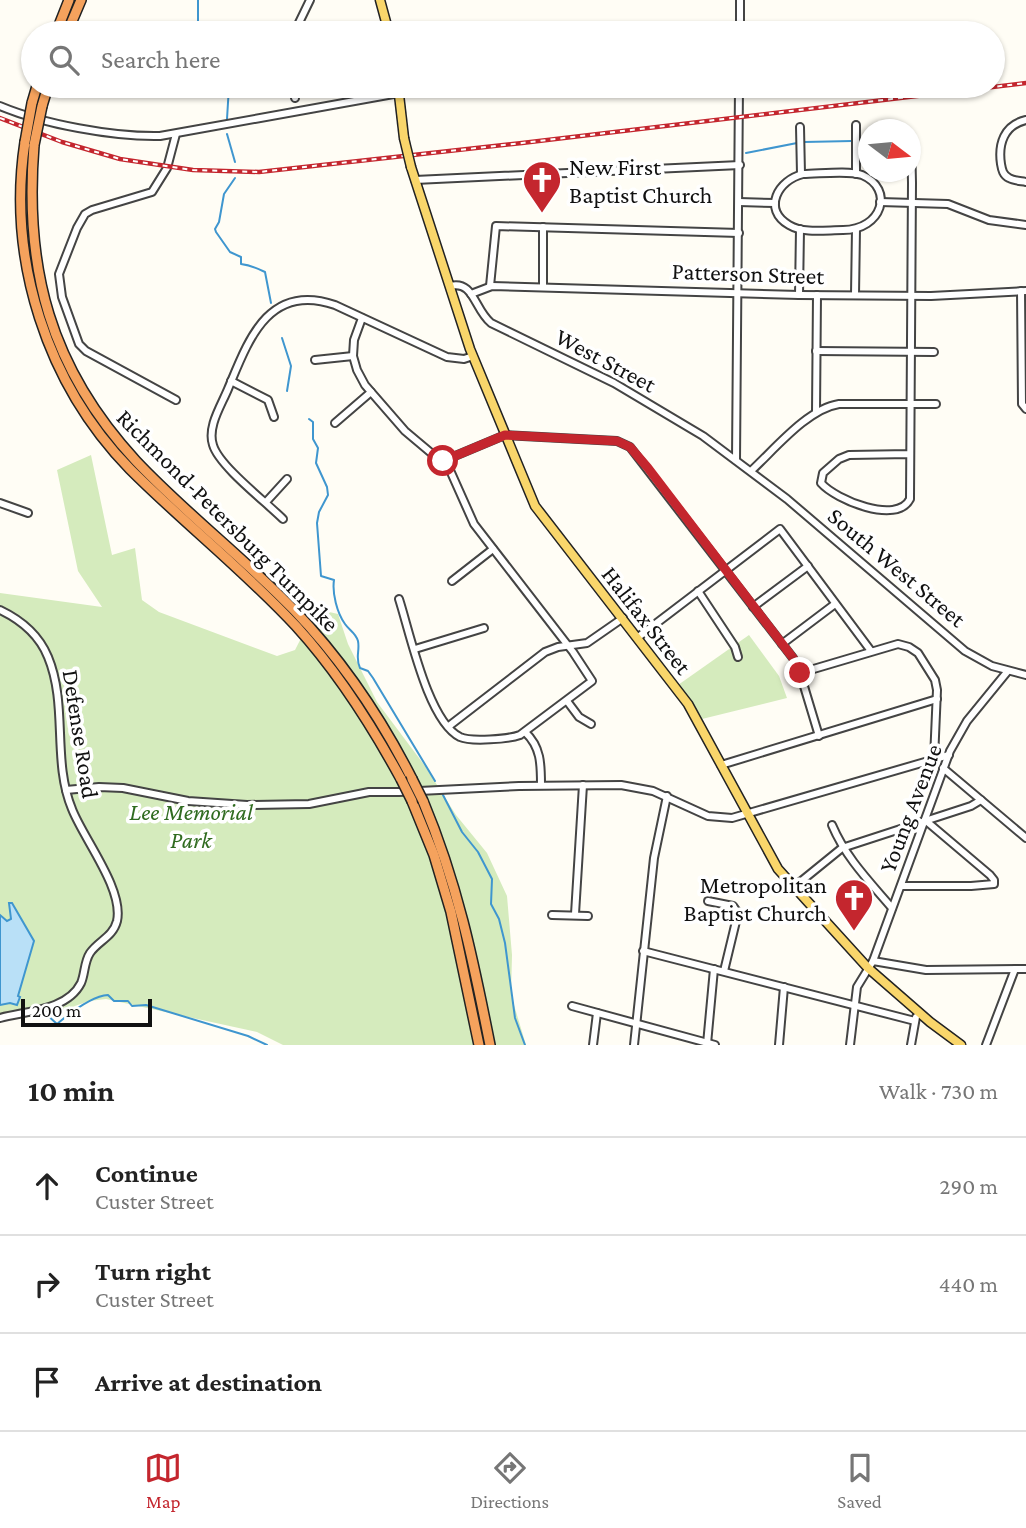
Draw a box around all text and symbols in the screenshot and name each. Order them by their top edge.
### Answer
search box [21,21,1005,98]
icon: search [45,41,83,79]
text: Search here [101,45,220,74]
north arrow [858,119,921,182]
place label: New First Baptist Church [569,153,713,208]
church icon: New First Baptist Church [521,159,563,214]
street label: Patterson Street [671,257,826,289]
street label: West Street [551,322,662,398]
street label: Richmond-Petersburg Turnpike [111,403,345,637]
route start [427,445,458,476]
street label: South West Street [823,502,972,633]
street label: Halifax Street [596,561,698,680]
route end [784,657,815,688]
street label: Defense Road [57,668,105,801]
street label: Young Avenue [873,740,947,876]
park label: Lee Memorial Park [129,798,254,853]
place label: Metropolitan Baptist Church [684,871,827,926]
church icon: Metropolitan Baptist Church [833,877,875,932]
scale bar [21,996,152,1028]
text: 200 m [32,1000,81,1021]
text: 10 min [28,1074,115,1107]
text: Walk · 730 m [879,1078,998,1104]
text: Continue [95,1159,198,1188]
icon: ahead [28,1167,66,1205]
text: 290 m [940,1173,998,1199]
text: Custer Street [95,1188,214,1214]
text: Turn right [95,1257,211,1286]
icon: right [28,1265,66,1303]
text: 440 m [939,1271,998,1297]
text: Custer Street [95,1286,214,1312]
icon: arrive [28,1363,66,1401]
text: Arrive at destination [95,1368,322,1397]
tab: Map [144,1449,182,1512]
tab: Directions [470,1449,549,1512]
tab: Saved [837,1449,882,1512]

